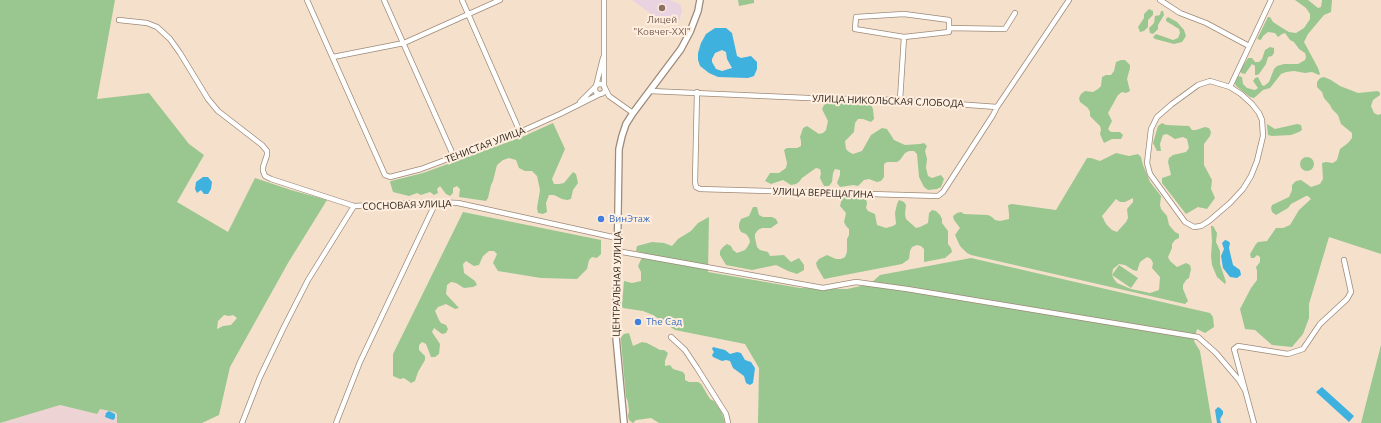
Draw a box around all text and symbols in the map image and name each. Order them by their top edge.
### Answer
marker: Лицей "Ковчег-XXI" [657,3,667,13]
place label: Лицей "Ковчег-XXI" [633,14,691,38]
street label: УЛИЦА НИКОЛЬСКАЯ СЛОБОДА [812,92,964,110]
street label: ТЕНИСТАЯ УЛИЦА [443,124,527,166]
street label: УЛИЦА ВЕРЕЩАГИНА [772,185,874,201]
street label: СОСНОВАЯ УЛИЦА [362,197,452,213]
place label: ВинЭтаж [609,213,650,225]
marker: ВинЭтаж [596,214,606,224]
street label: ЦЕНТРАЛЬНАЯ УЛИЦА [610,231,624,337]
place label: The Сад [646,316,682,328]
marker: The Сад [633,317,643,327]

